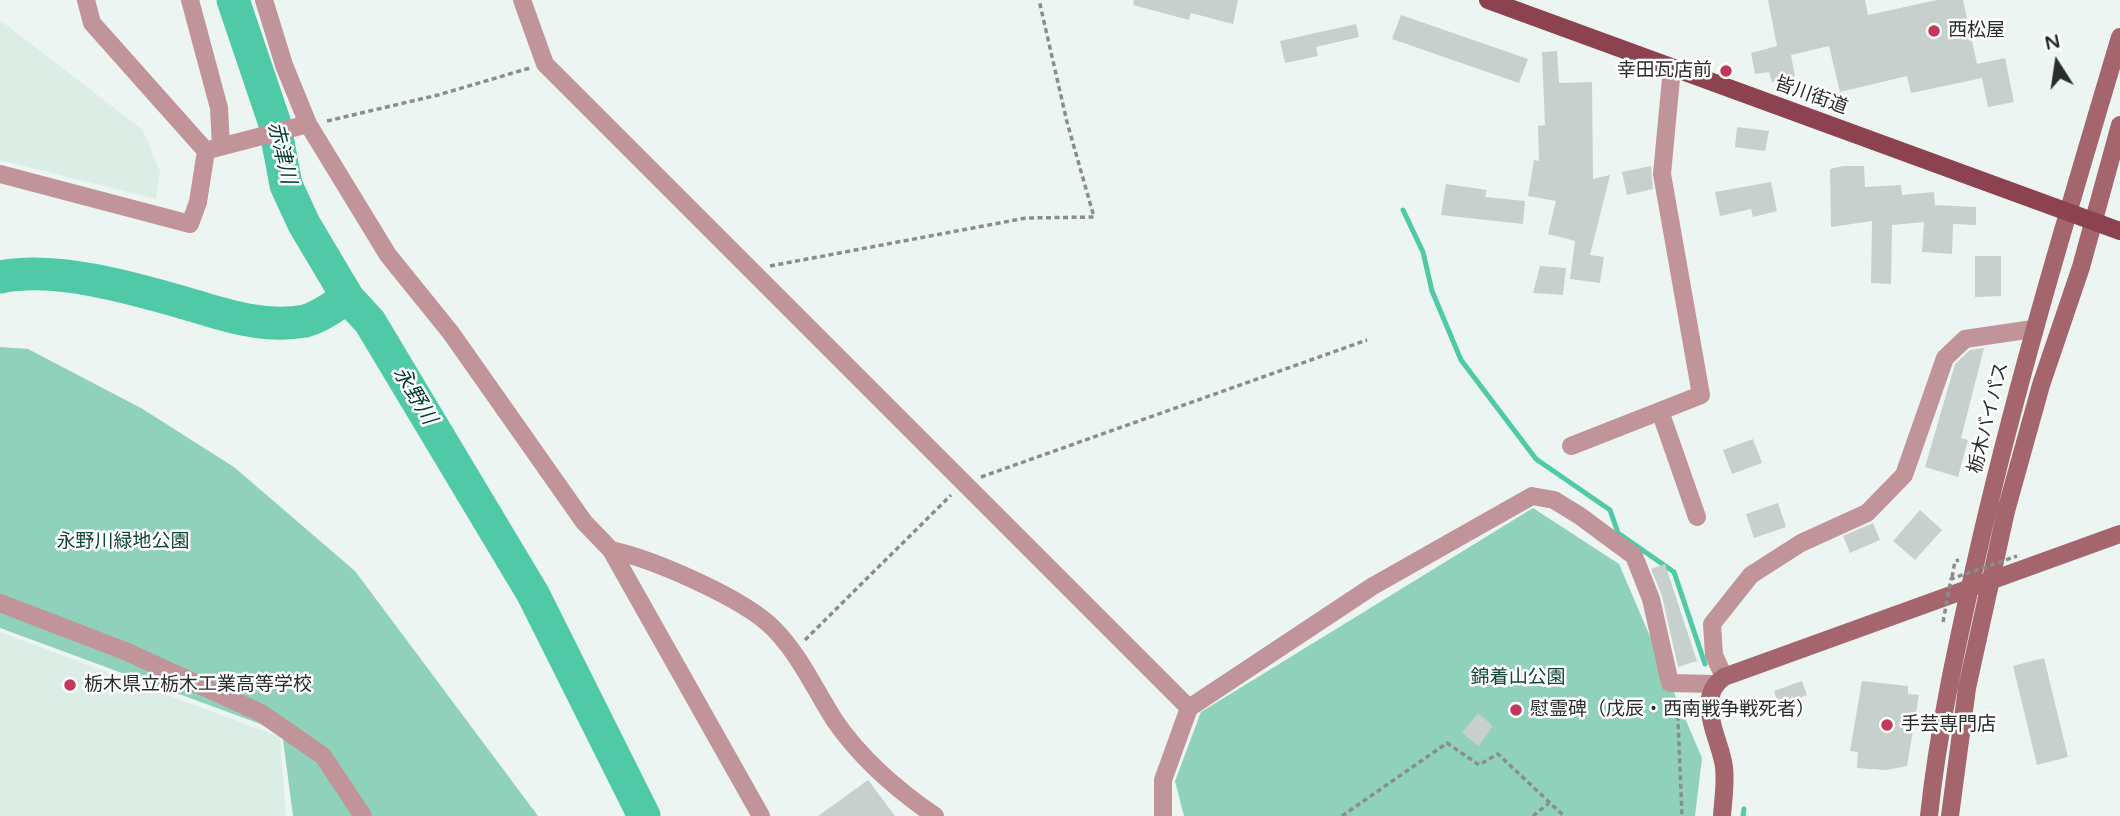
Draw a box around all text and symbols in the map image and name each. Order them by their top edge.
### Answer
place label: 西松屋 [1948,20,2005,42]
marker: 西松屋 [1926,23,1942,39]
north arrow [2022,28,2092,98]
text: N [2043,30,2062,55]
place label: 幸田瓦店前 [1617,60,1712,82]
marker: 幸田瓦店前 [1718,63,1734,79]
street label: 皆川街道 [1771,72,1851,120]
water label: 赤津川 [262,119,300,187]
street label: 栃木バイパス [1964,360,2014,476]
water label: 永野川 [387,363,441,429]
park label: 永野川緑地公園 [57,531,189,553]
park label: 錦着山公園 [1471,667,1565,689]
place label: 栃木県立栃木工業高等学校 [84,674,312,696]
marker: 栃木県立栃木工業高等学校 [62,677,78,693]
place label: 慰霊碑（戊辰・西南戦争戦死者） [1530,699,1815,721]
marker: 慰霊碑（戊辰・西南戦争戦死者） [1508,702,1524,718]
place label: 手芸専門店 [1901,714,1996,736]
marker: 手芸専門店 [1879,717,1895,733]

